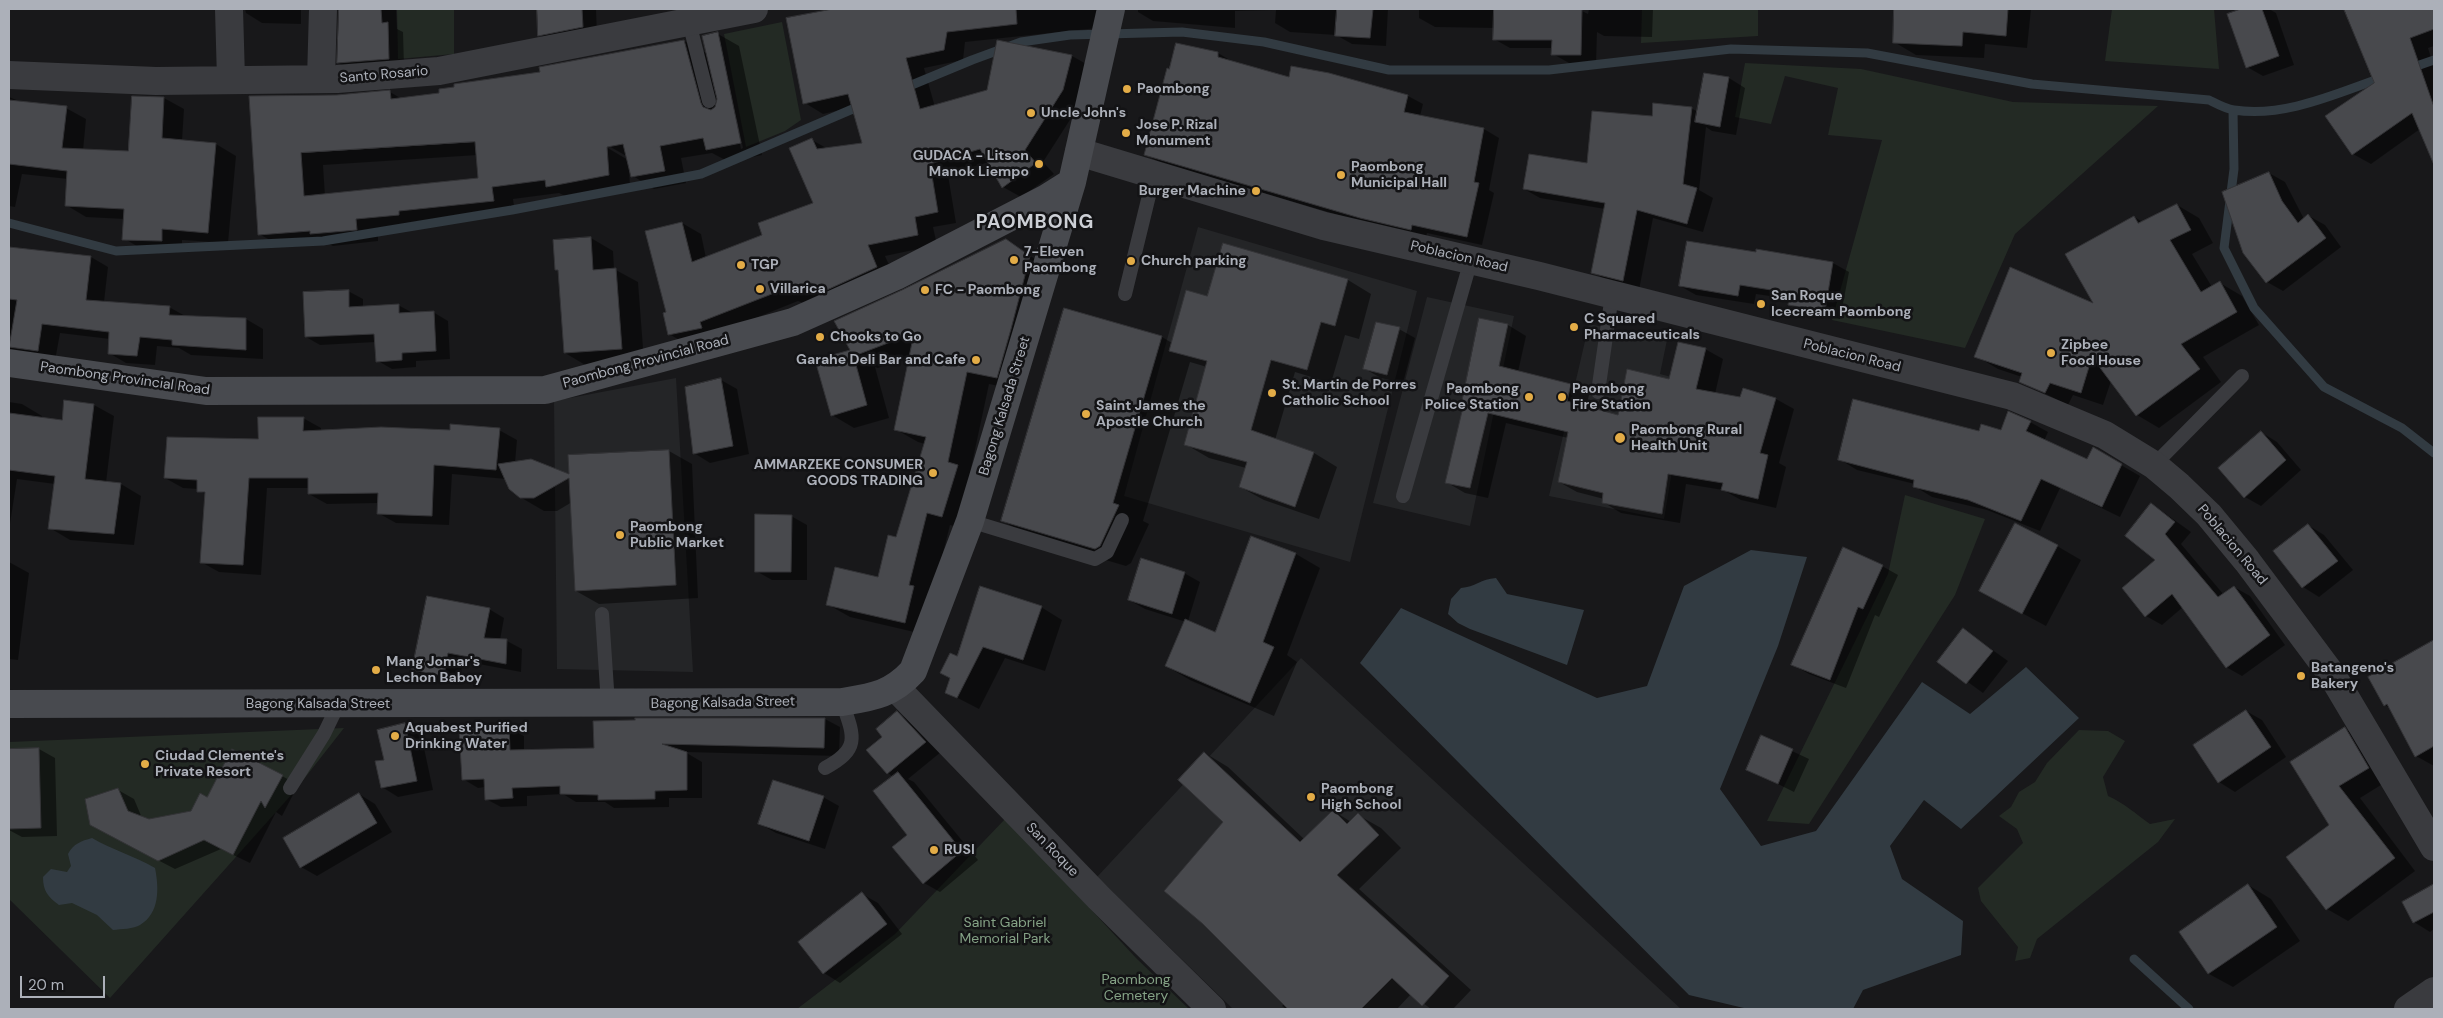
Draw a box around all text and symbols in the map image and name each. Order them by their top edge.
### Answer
street label: Santo Rosario [339,63,429,87]
place label: Paombong [1137,81,1210,97]
marker: Paombong [1121,83,1133,95]
place label: Uncle John's [1041,105,1126,121]
marker: Uncle John's [1025,107,1037,119]
place label: Jose P. Rizal Monument [1136,117,1217,150]
marker: Jose P. Rizal Monument [1120,127,1132,139]
place label: GUDACA - Litson Manok Liempo [913,148,1029,180]
marker: GUDACA - Litson Manok Liempo [1033,158,1045,170]
place label: Paombong Municipal Hall [1351,159,1447,192]
marker: Paombong Municipal Hall [1335,169,1347,181]
place label: Burger Machine [1139,183,1246,199]
marker: Burger Machine [1250,185,1262,197]
district label: PAOMBONG [975,212,1095,234]
street label: Poblacion Road [1409,238,1509,276]
place label: 7-Eleven Paombong [1024,244,1097,276]
place label: Church parking [1141,253,1247,269]
marker: 7-Eleven Paombong [1008,254,1020,266]
marker: Church parking [1125,255,1137,267]
place label: TGP [751,257,779,273]
marker: TGP [735,259,747,271]
place label: Villarica [770,281,826,297]
place label: FC - Paombong [935,282,1041,298]
marker: Villarica [754,283,766,295]
marker: FC - Paombong [919,284,931,296]
place label: San Roque Icecream Paombong [1771,288,1912,321]
marker: San Roque Icecream Paombong [1755,298,1767,310]
place label: C Squared Pharmaceuticals [1584,311,1700,344]
marker: C Squared Pharmaceuticals [1568,321,1580,333]
place label: Chooks to Go [830,329,922,345]
marker: Chooks to Go [814,331,826,343]
street label: Paombong Provincial Road [561,332,731,392]
street label: Bagong Kalsada Street [976,334,1034,478]
street label: Poblacion Road [1802,336,1902,376]
place label: Zipbee Food House [2061,337,2141,370]
marker: Zipbee Food House [2045,347,2057,359]
place label: Garahe Deli Bar and Cafe [796,352,966,368]
marker: Garahe Deli Bar and Cafe [970,354,982,366]
street label: Paombong Provincial Road [39,359,211,399]
place label: St. Martin de Porres Catholic School [1282,377,1416,410]
place label: Paombong Police Station [1425,381,1519,414]
place label: Paombong Fire Station [1572,381,1651,414]
marker: St. Martin de Porres Catholic School [1266,387,1278,399]
marker: Paombong Police Station [1523,391,1535,403]
marker: Paombong Fire Station [1556,391,1568,403]
place label: Saint James the Apostle Church [1096,398,1206,431]
marker: Saint James the Apostle Church [1080,408,1092,420]
place label: Paombong Rural Health Unit [1631,422,1742,454]
marker: Paombong Rural Health Unit [1613,431,1627,445]
place label: AMMARZEKE CONSUMER GOODS TRADING [754,457,923,490]
marker: AMMARZEKE CONSUMER GOODS TRADING [927,467,939,479]
street label: Poblacion Road [2194,501,2270,589]
place label: Paombong Public Market [630,519,724,552]
marker: Paombong Public Market [614,529,626,541]
place label: Mang Jomar's Lechon Baboy [386,654,482,686]
place label: Batangeno's Bakery [2311,660,2394,692]
marker: Mang Jomar's Lechon Baboy [370,664,382,676]
marker: Batangeno's Bakery [2295,670,2307,682]
street label: Bagong Kalsada Street [651,693,795,713]
street label: Bagong Kalsada Street [246,696,390,712]
place label: Aquabest Purified Drinking Water [405,720,528,752]
marker: Aquabest Purified Drinking Water [389,730,401,742]
place label: Ciudad Clemente's Private Resort [155,748,284,780]
marker: Ciudad Clemente's Private Resort [139,758,151,770]
place label: Paombong High School [1321,781,1402,814]
marker: Paombong High School [1305,791,1317,803]
street label: San Roque [1022,820,1082,880]
place label: RUSI [944,842,975,858]
marker: RUSI [928,844,940,856]
park label: Saint Gabriel Memorial Park [959,915,1051,948]
scale bar [22,966,108,998]
park label: Paombong Cemetery [1101,972,1171,1004]
text: 20 m [28,975,64,995]

